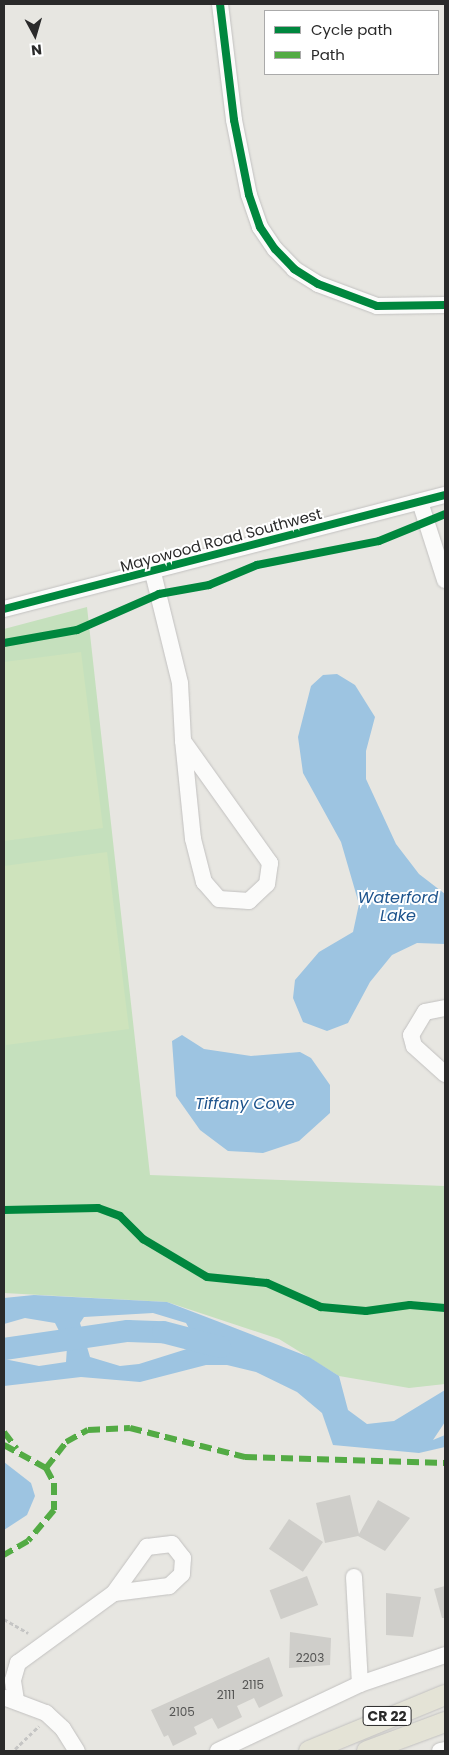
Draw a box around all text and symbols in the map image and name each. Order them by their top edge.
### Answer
north arrow [10,10,60,60]
legend [264,10,439,75]
text: Cycle path [311,19,392,40]
text: N [30,39,43,60]
text: Path [311,44,345,65]
street label: Mayowood Road Southwest [118,504,324,576]
water label: Waterford Lake [358,888,438,926]
water label: Tiffany Cove [195,1094,295,1114]
house number: 2203 [296,1651,324,1665]
house number: 2115 [242,1678,264,1692]
house number: 2111 [217,1688,235,1702]
road number: CR 22 [362,1704,412,1728]
house number: 2105 [169,1705,195,1719]

